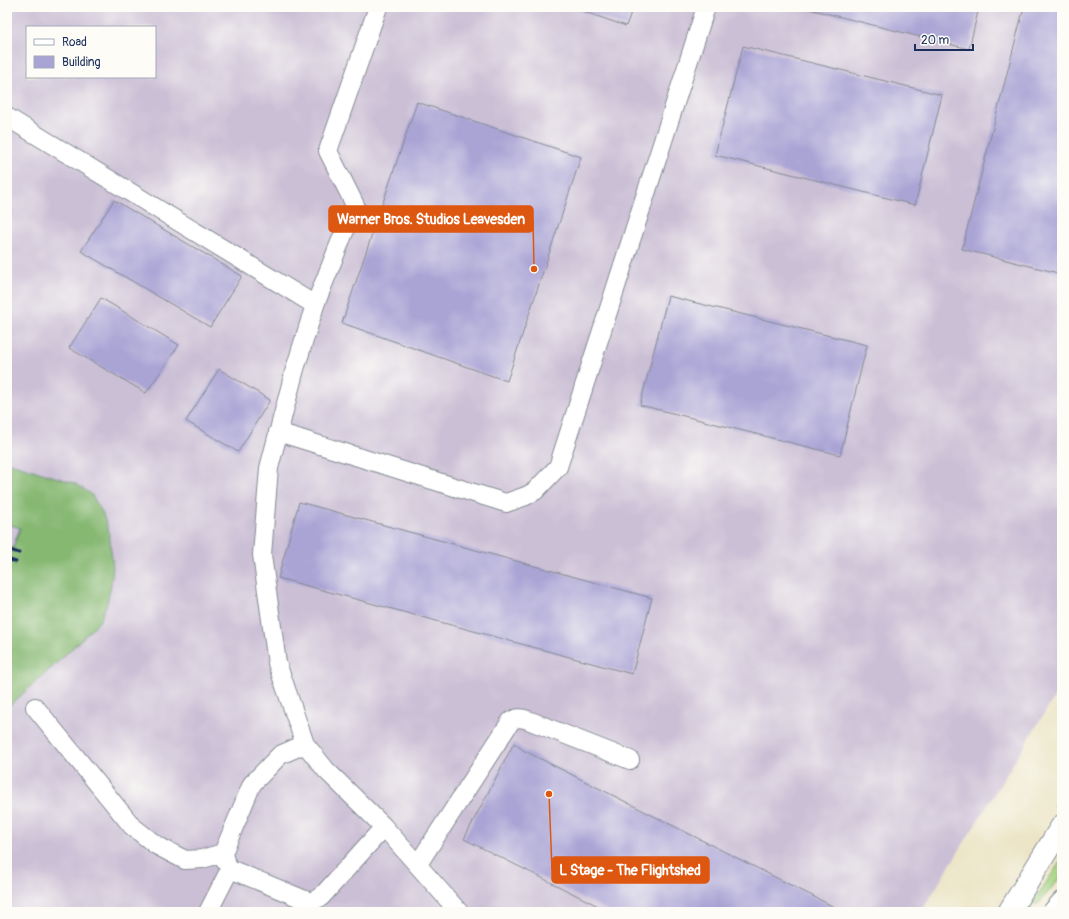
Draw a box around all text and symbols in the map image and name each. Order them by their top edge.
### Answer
legend [26,26,156,78]
scale bar [915,26,973,52]
text: 20 m [921,33,950,48]
text: Road [62,35,87,50]
text: Building [62,55,101,70]
callout: Warner Bros. Studios Leavesden [329,206,533,232]
text: Warner Bros. Studios Leavesden [337,211,525,228]
callout: L Stage - The Flightshed [552,857,709,883]
text: L Stage - The Flightshed [559,862,701,879]

